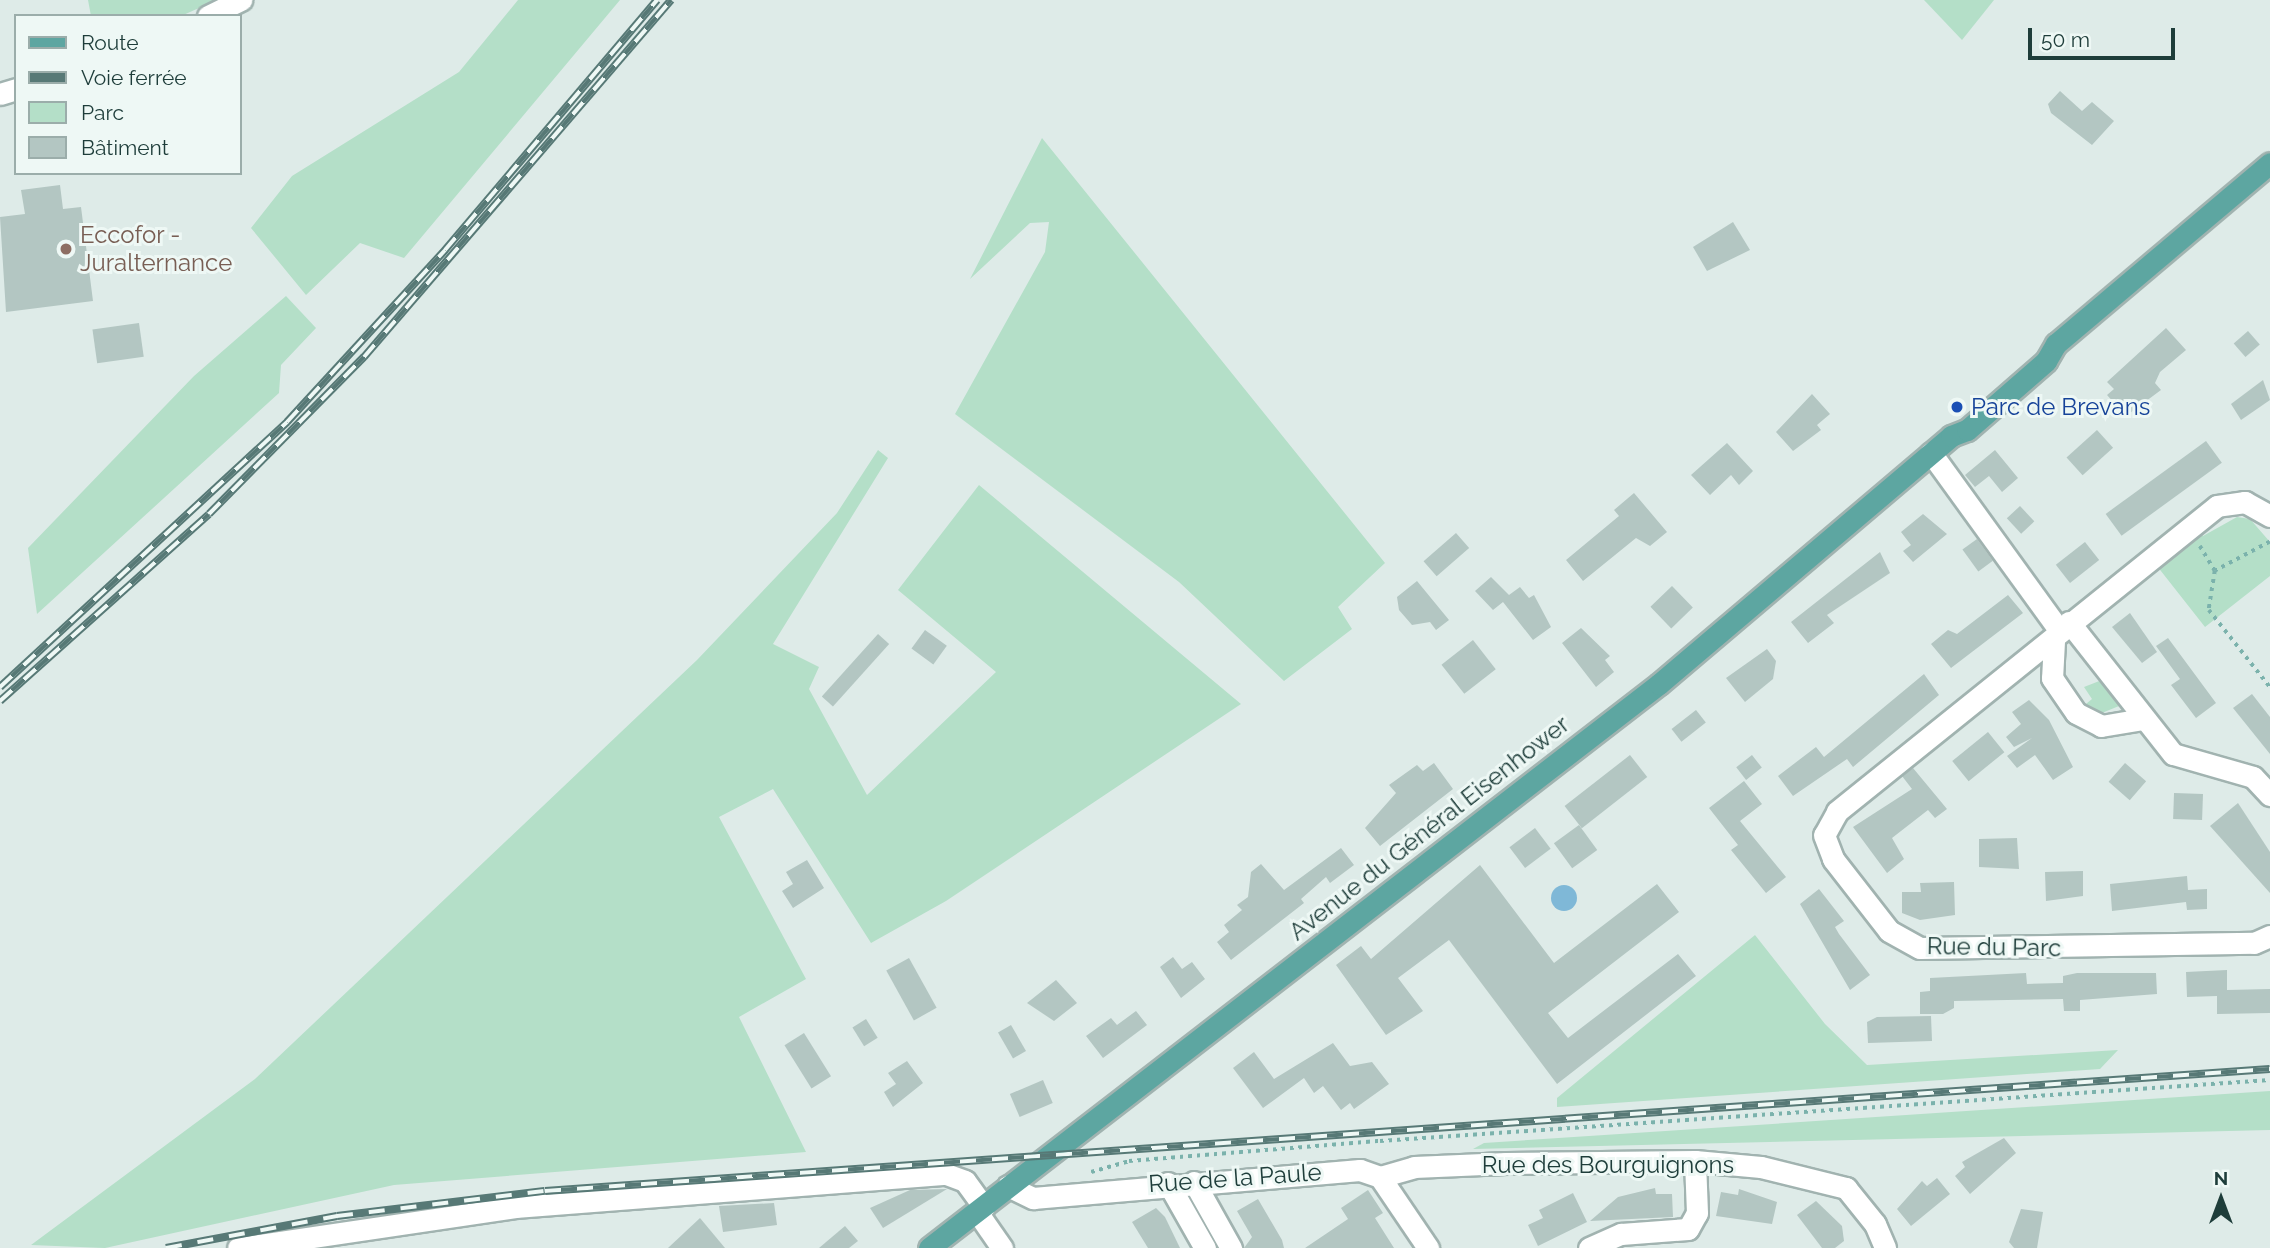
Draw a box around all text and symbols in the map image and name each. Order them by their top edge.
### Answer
legend [14,14,242,175]
scale bar [2032,14,2179,58]
text: 50 m [2041,27,2090,52]
text: Route [81,30,139,55]
text: Voie ferrée [81,65,187,90]
text: Parc [81,100,124,125]
text: Bâtiment [81,135,169,160]
place label: Eccofor - Juralternance [80,221,232,277]
marker: Eccofor - Juralternance [58,241,74,257]
place label: Parc de Brevans [1971,393,2150,421]
marker: Parc de Brevans [1949,399,1965,415]
street label: Avenue du Général Eisenhower [1283,710,1575,946]
street label: Rue du Parc [1927,931,2061,963]
street label: Rue des Bourguignons [1482,1151,1734,1179]
street label: Rue de la Paule [1147,1158,1323,1198]
north arrow [2186,1164,2256,1234]
text: N [2214,1167,2228,1189]

